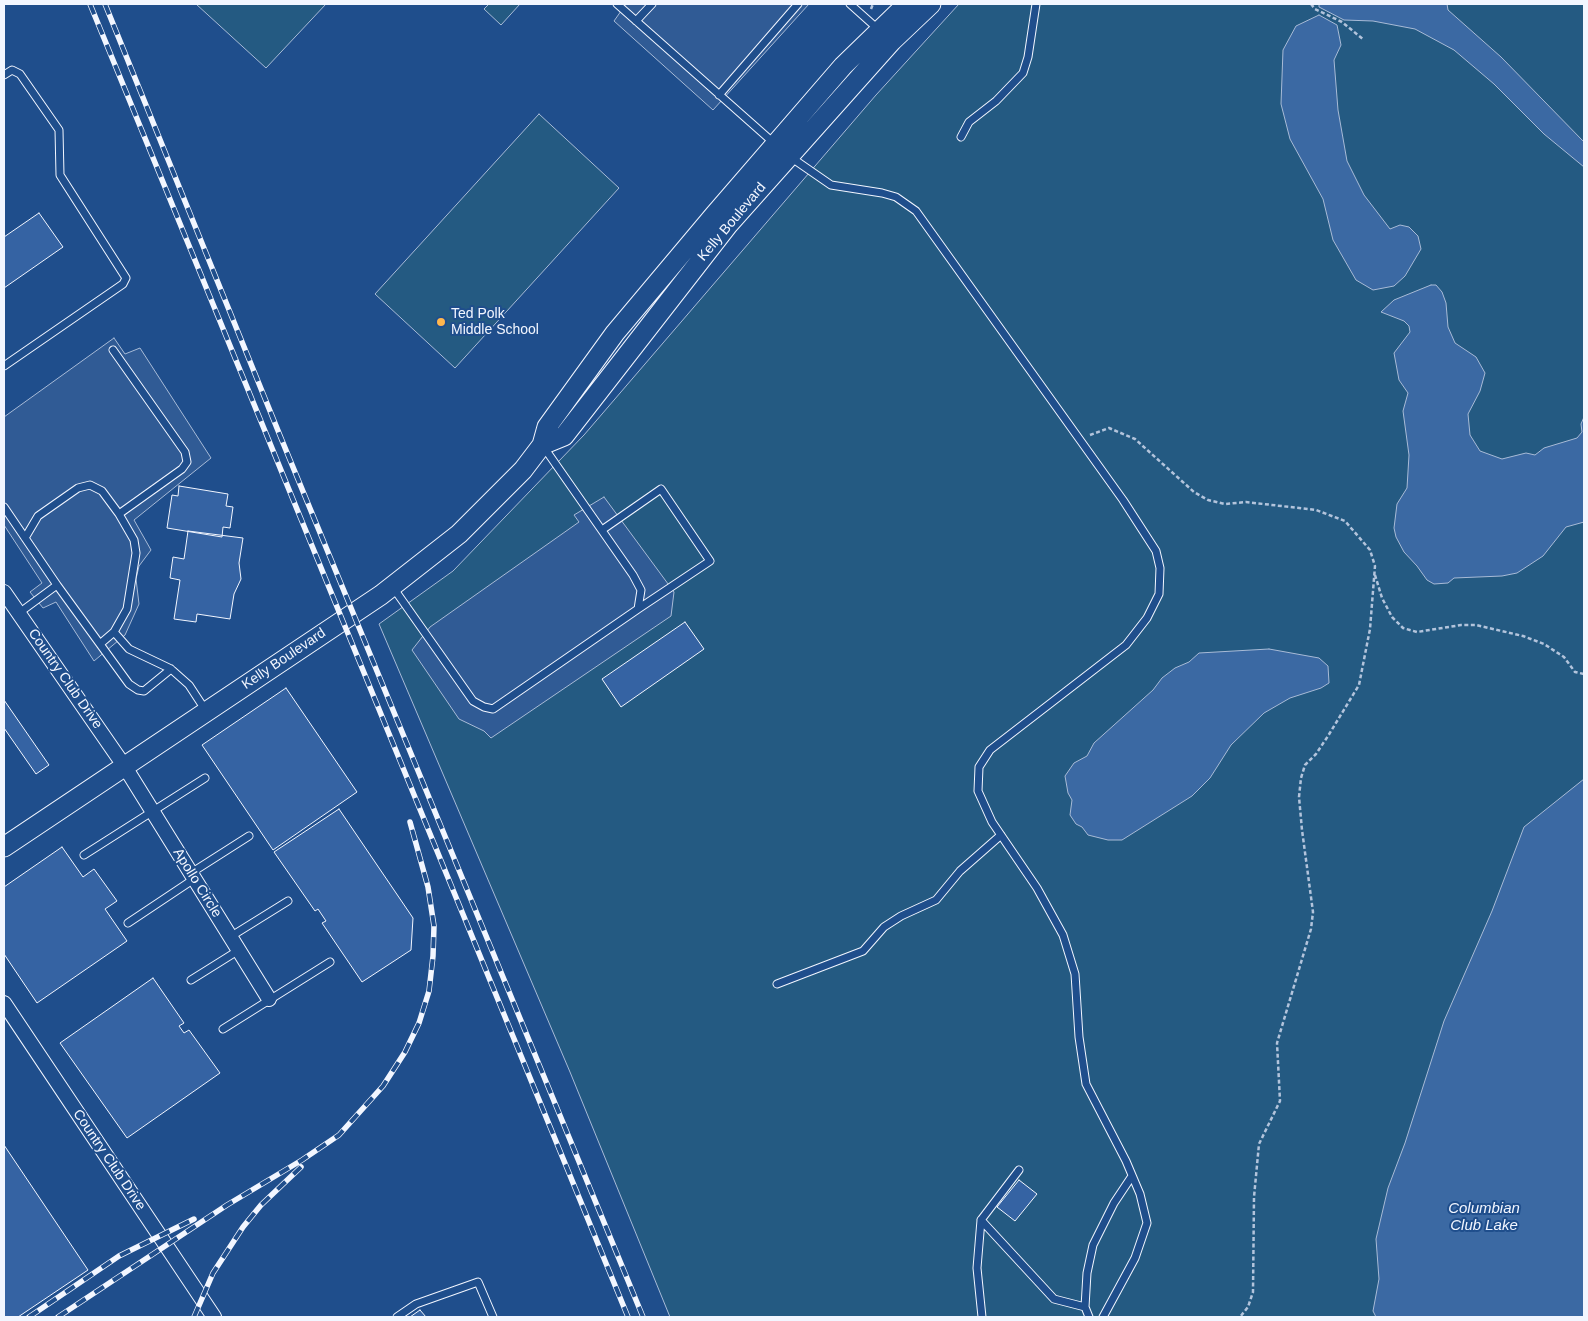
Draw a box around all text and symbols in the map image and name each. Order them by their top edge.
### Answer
street label: Kelly Boulevard [694,179,770,265]
place label: Ted Polk Middle School [451,306,539,338]
marker: Ted Polk Middle School [435,316,447,328]
street label: Kelly Boulevard [239,625,329,693]
street label: Country Club Drive [24,626,106,732]
street label: Apollo Circle [169,845,225,921]
street label: Country Club Drive [69,1106,149,1214]
water label: Columbian Club Lake [1448,1200,1520,1235]

